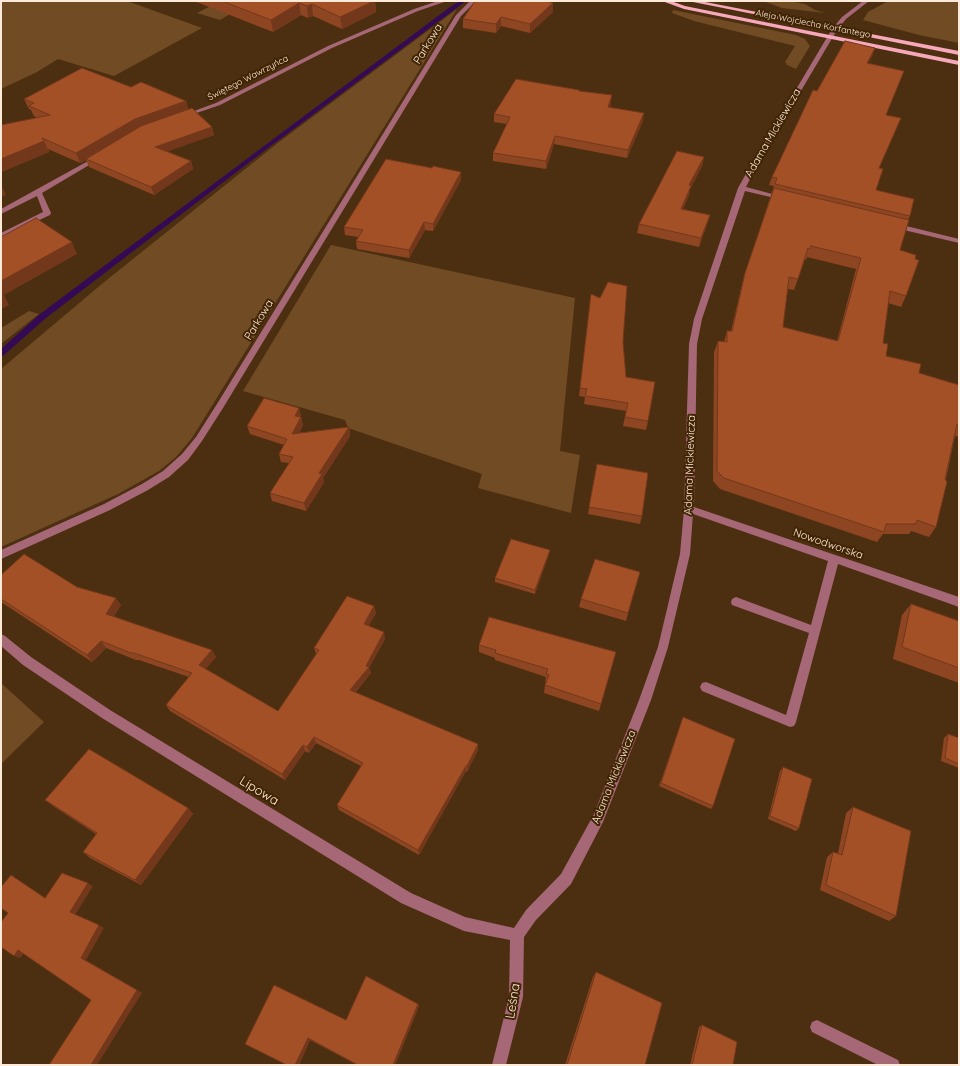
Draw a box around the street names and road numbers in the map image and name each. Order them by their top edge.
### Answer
street label: Aleja Wojciecha Korfantego [755,8,871,40]
street label: Parkowa [411,21,445,67]
street label: Świętego Wawrzyńca [206,53,290,103]
street label: Adama Mickiewicza [742,86,804,180]
street label: Parkowa [242,297,276,343]
street label: Adama Mickiewicza [682,415,698,515]
street label: Nowodworska [791,526,865,562]
street label: Adama Mickiewicza [589,728,639,826]
street label: Lipowa [236,773,282,809]
street label: Leśna [502,982,524,1020]

